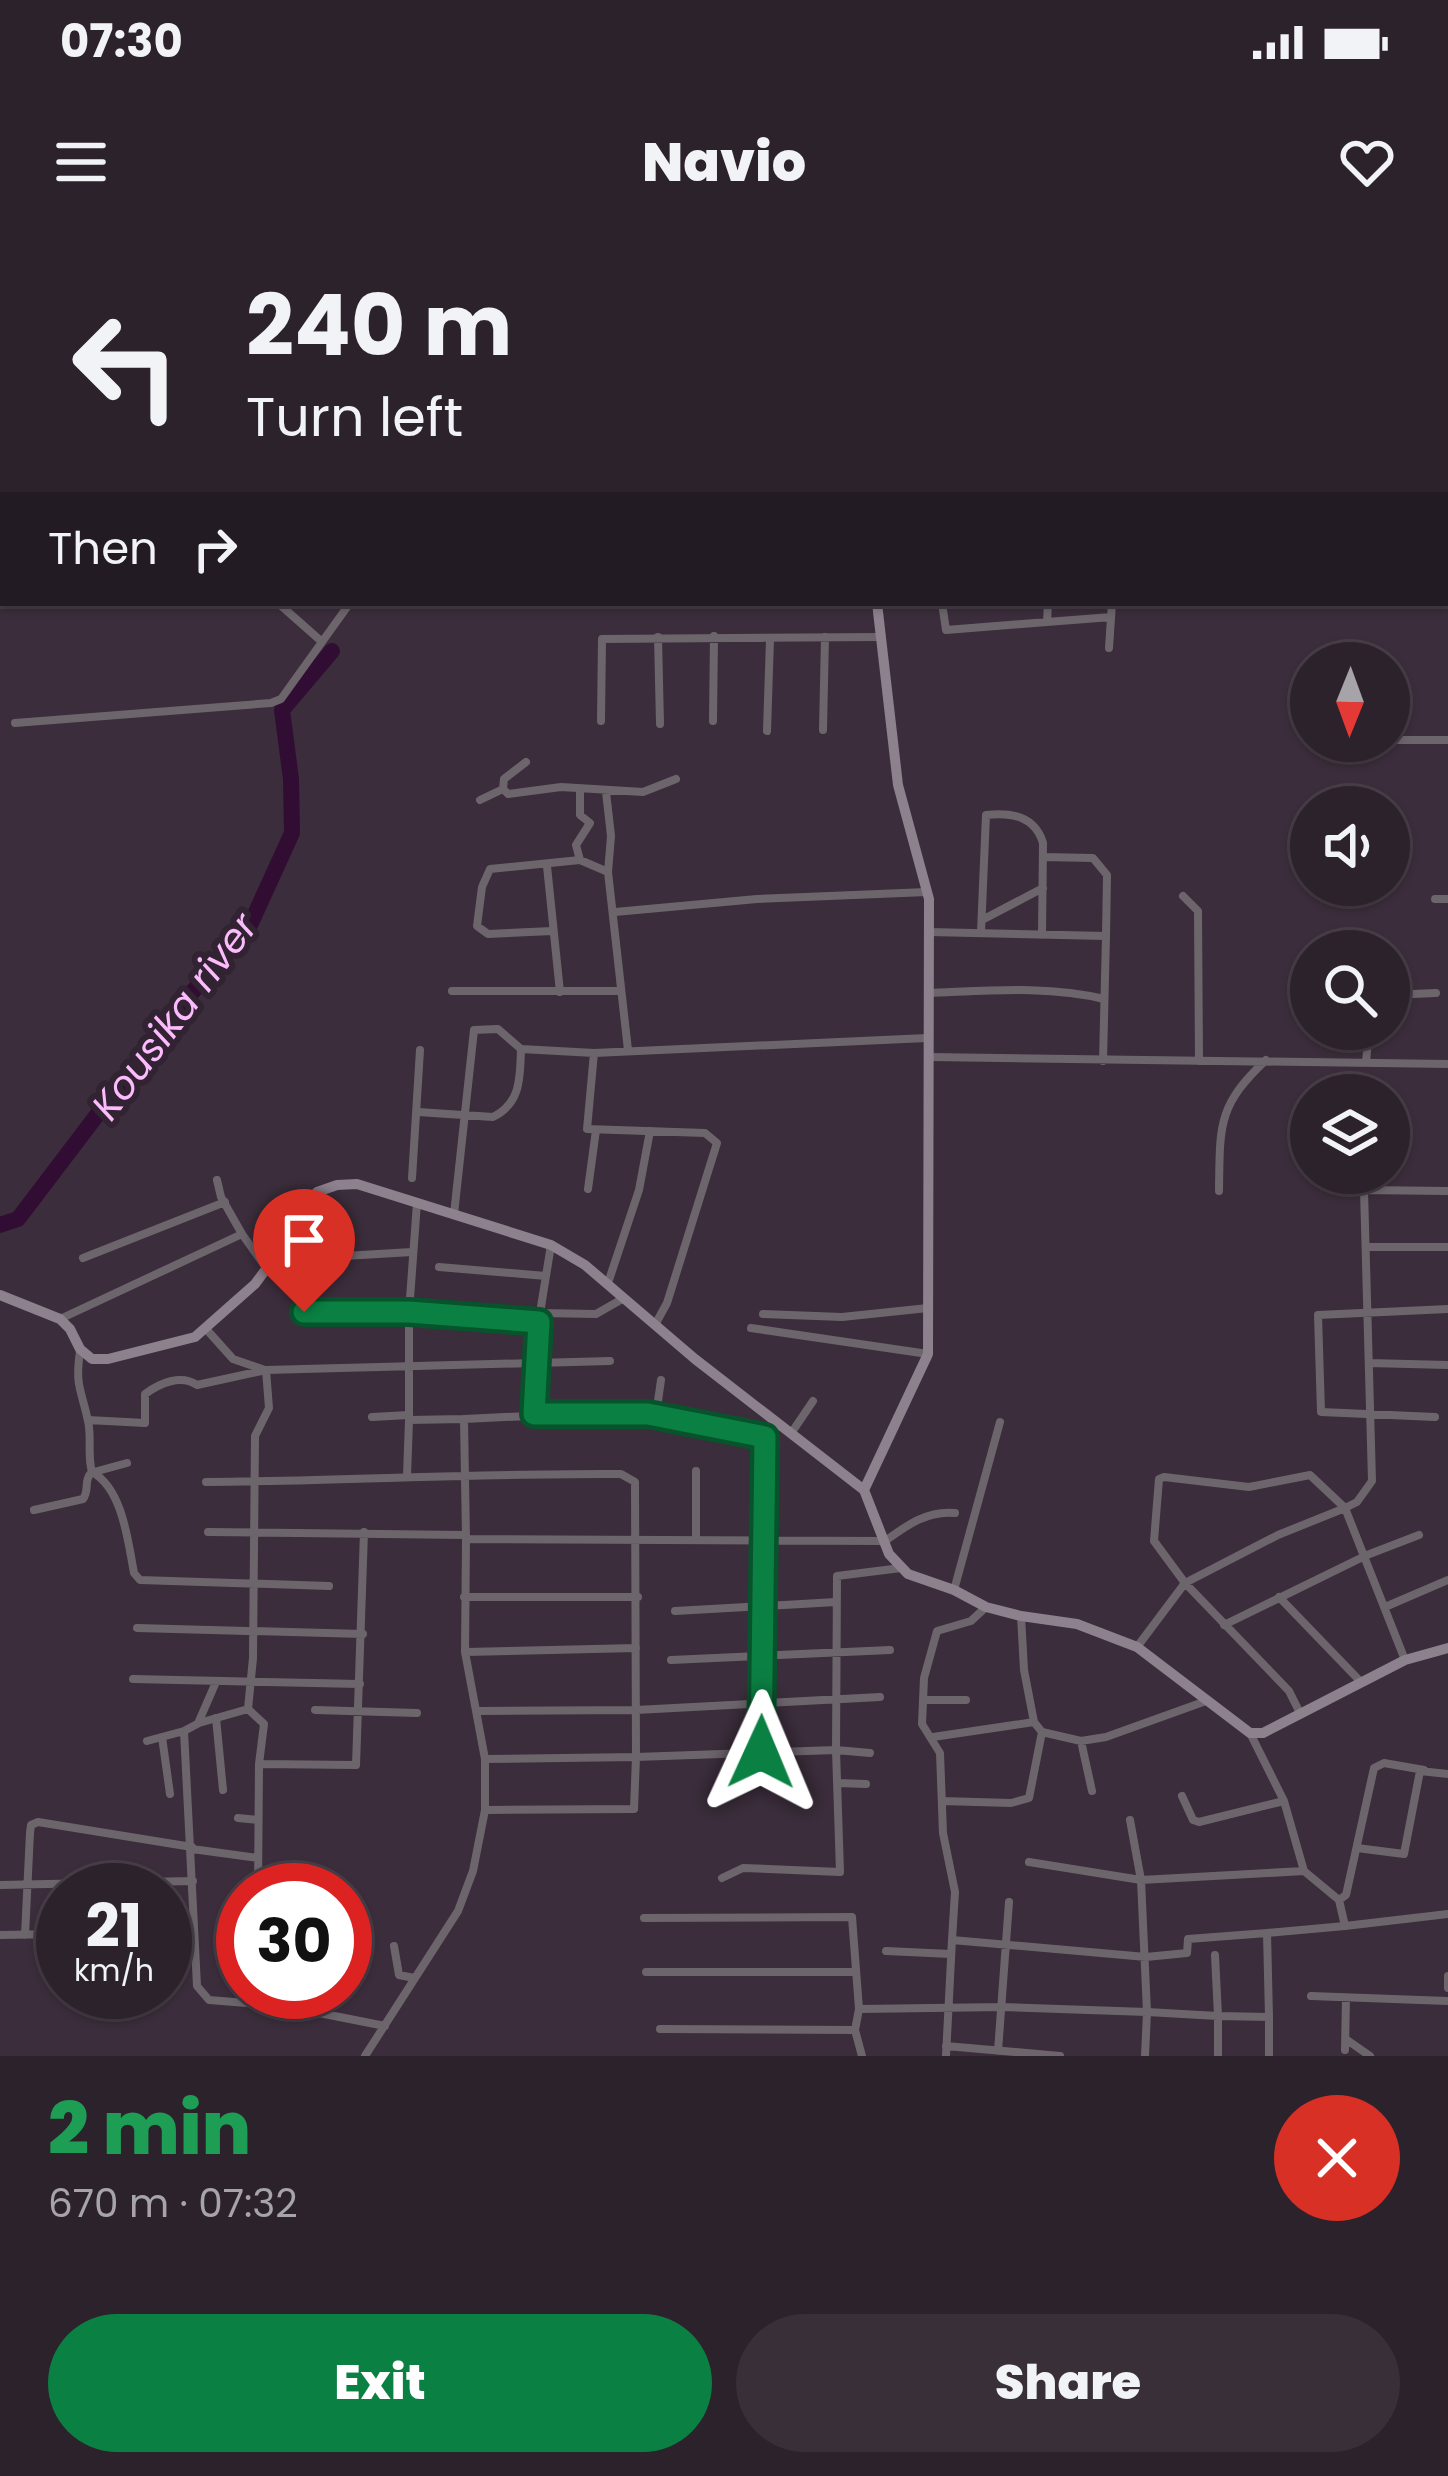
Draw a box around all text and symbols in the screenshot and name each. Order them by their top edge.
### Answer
text: 07:30 [60,10,183,73]
text: Navio [642,124,806,200]
icon: menu [48,129,114,195]
icon: heart [1334,129,1400,195]
text: 240 m [246,267,512,384]
icon: left [48,288,204,444]
text: Turn left [246,379,463,455]
icon: right [182,516,248,582]
text: Then [48,517,158,580]
north arrow [1290,642,1410,762]
map controls [1290,642,1410,1194]
button: sound [1290,786,1410,906]
water label: Kousika river [78,900,271,1131]
button: search [1290,930,1410,1050]
button: layers [1290,1074,1410,1194]
pin [253,1189,355,1312]
icon: arrive [271,1207,337,1273]
position arrow [698,1689,824,1815]
speed limit sign: 30 [216,1863,372,2019]
text: 21 [86,1884,142,1968]
text: km/h [74,1949,154,1992]
text: 2 min [48,2078,251,2179]
button: close [1274,2095,1400,2221]
text: 670 m · 07:32 [48,2176,298,2231]
button: Exit [48,2314,712,2452]
button: Share [736,2314,1400,2452]

